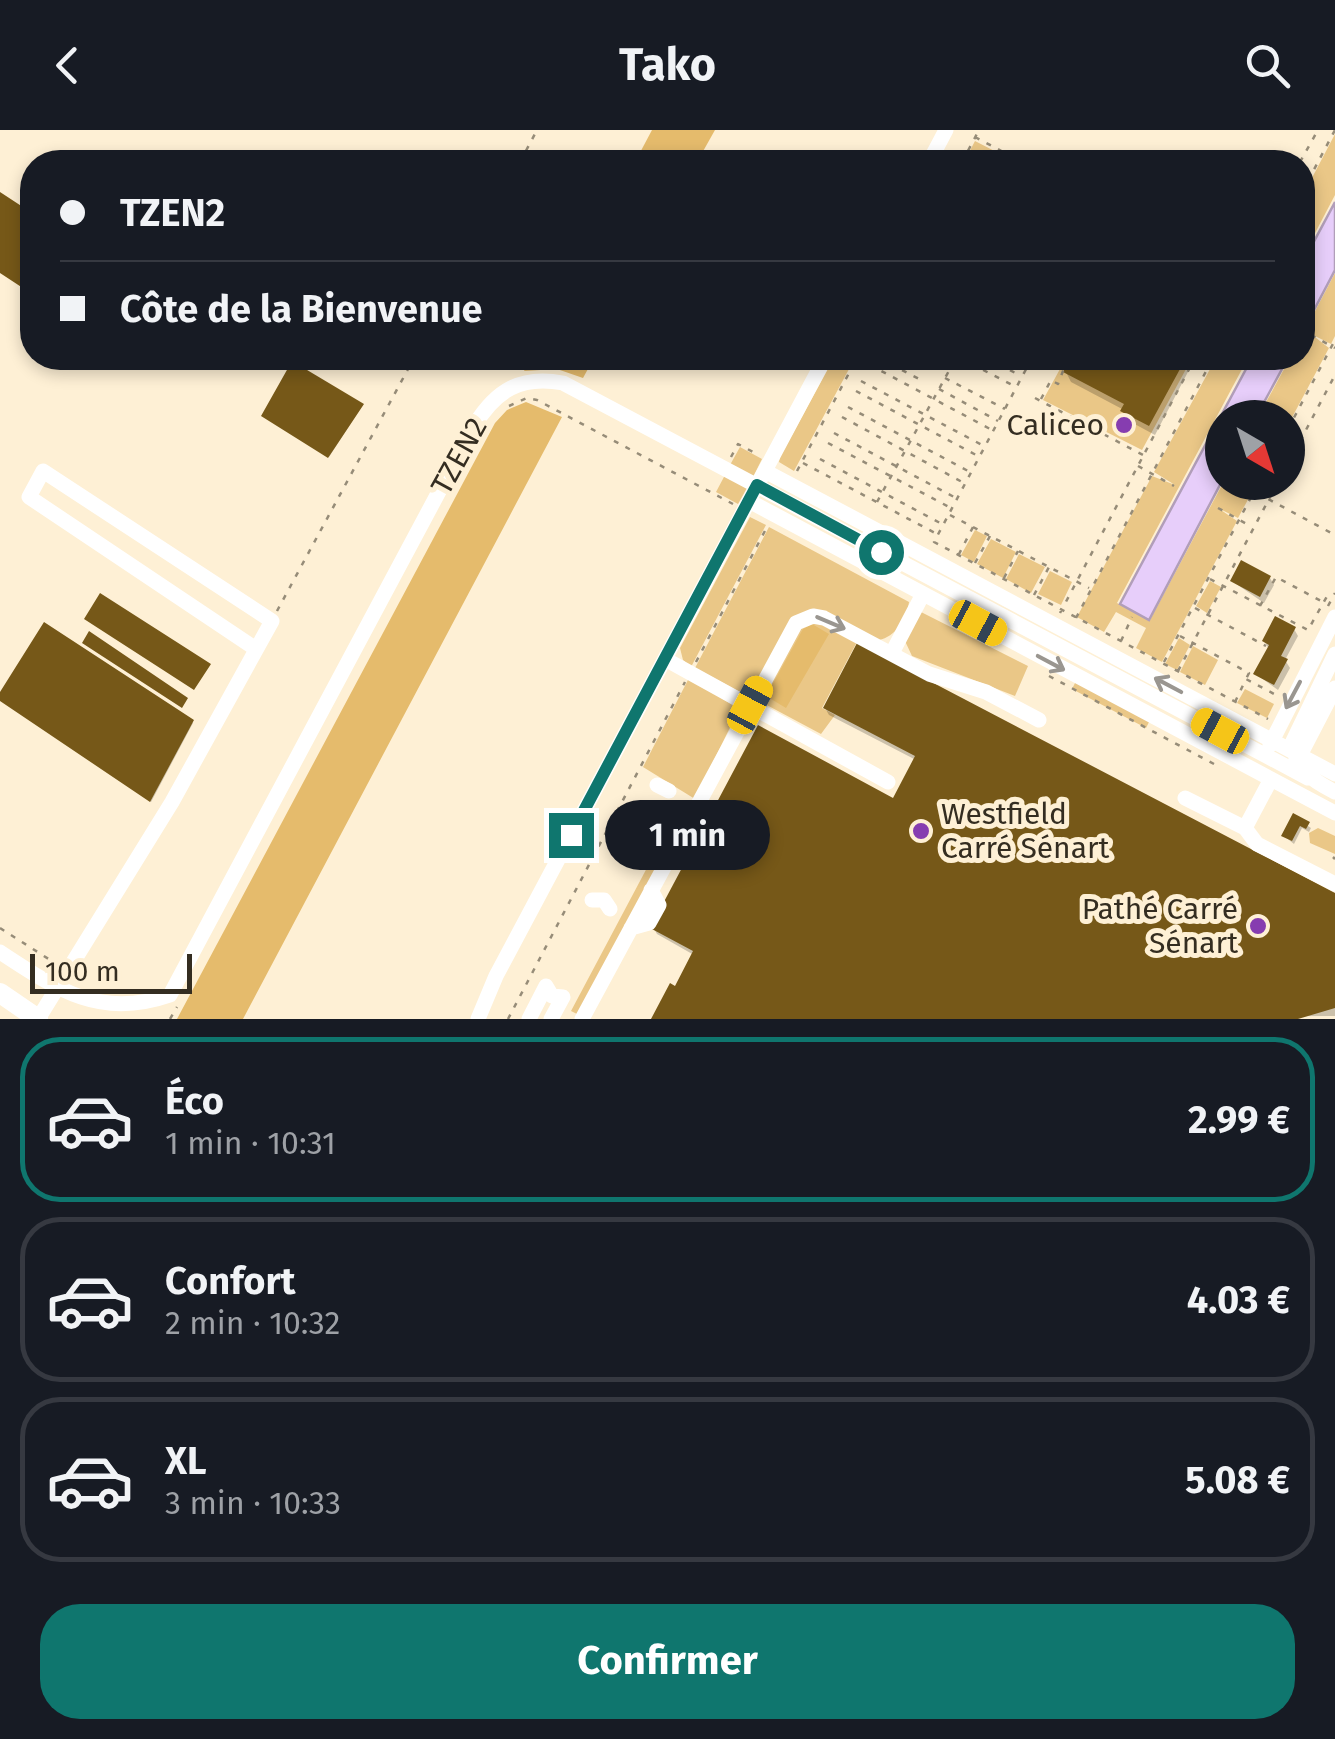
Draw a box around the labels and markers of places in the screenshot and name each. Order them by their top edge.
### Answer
place label: Caliceo [1007,407,1104,443]
marker: Caliceo [1113,414,1135,436]
place label: Westfield Carré Sénart [941,796,1110,866]
marker: Westfield Carré Sénart [910,820,932,842]
place label: Pathé Carré Sénart [1082,891,1238,961]
marker: Pathé Carré Sénart [1247,915,1269,937]

